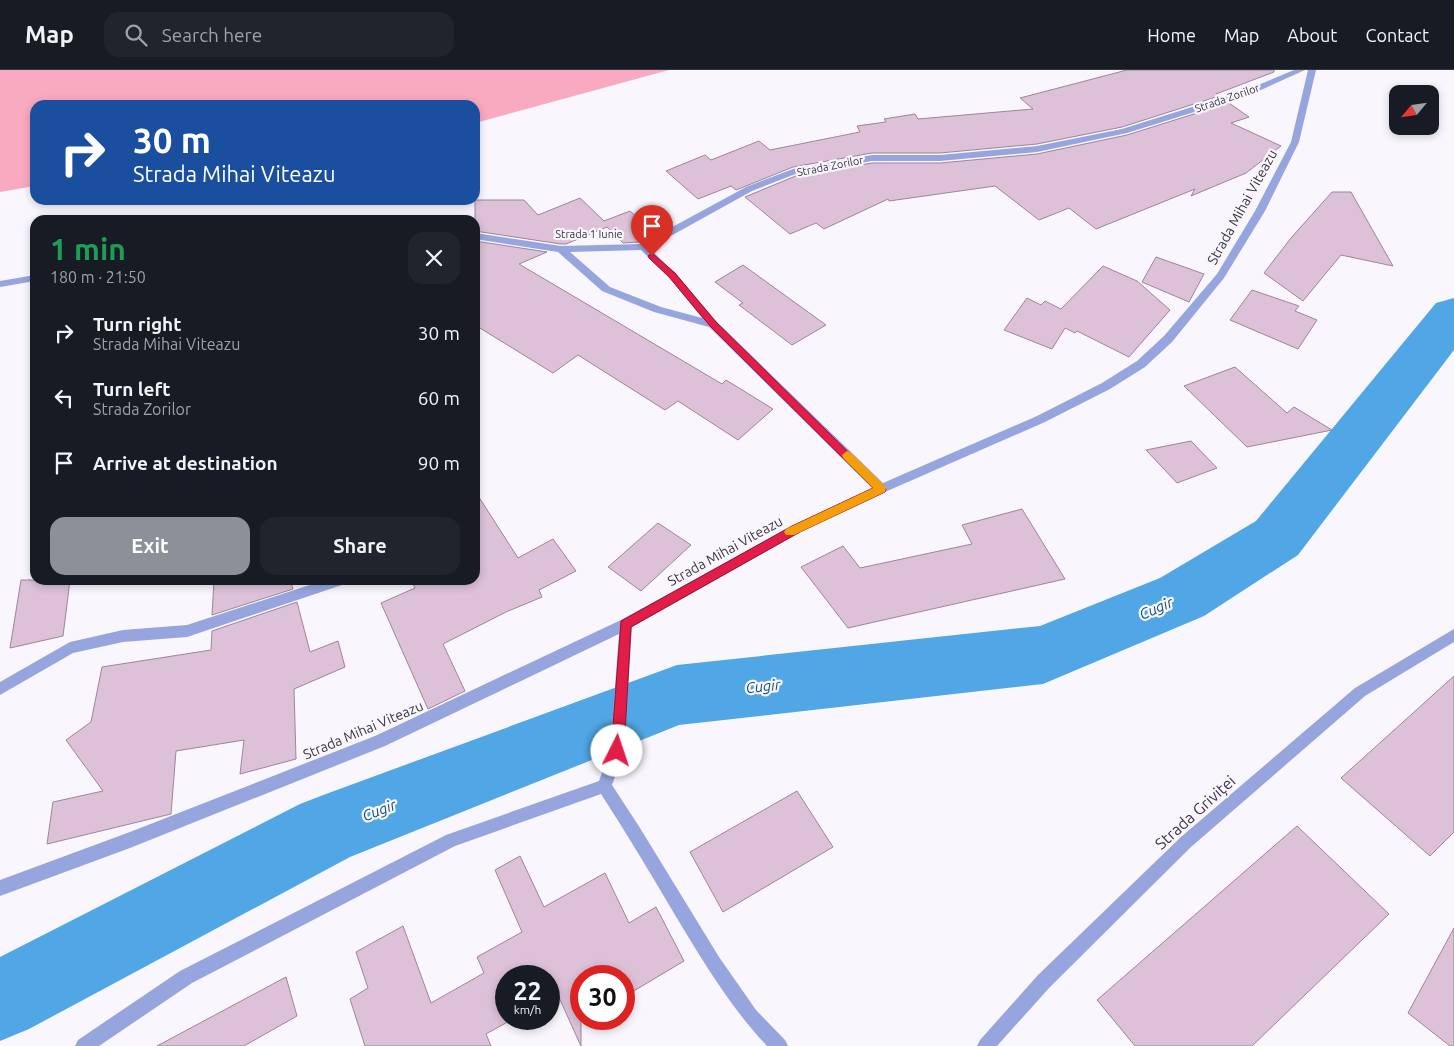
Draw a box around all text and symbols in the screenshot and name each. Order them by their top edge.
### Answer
search box [104,12,454,57]
text: Map [25,21,74,48]
icon: search [122,21,150,49]
text: Search here [162,24,262,46]
text: Home [1147,25,1196,45]
text: Map [1224,25,1259,45]
text: About [1287,25,1337,45]
text: Contact [1365,25,1429,45]
street label: Strada Zorilor [1193,81,1262,115]
north arrow [1389,85,1439,135]
map controls [1389,85,1439,135]
icon: right [50,120,115,185]
text: 30 m [133,120,211,160]
street label: Strada Mihai Viteazu [1204,147,1280,267]
street label: Strada Zorilor [796,154,865,178]
text: Strada Mihai Viteazu [133,161,336,186]
pin [631,205,673,256]
icon: arrive [638,212,666,240]
street label: Strada 1 Iunie [555,228,623,240]
text: 1 min [50,232,126,266]
button: close [408,232,460,284]
text: 180 m · 21:50 [50,268,146,286]
text: Turn right [93,313,181,335]
icon: right [50,319,78,347]
text: 30 m [418,322,460,344]
text: Strada Mihai Viteazu [93,335,240,353]
text: Turn left [93,378,171,400]
icon: left [50,384,78,412]
text: 60 m [418,387,460,409]
text: Strada Zorilor [93,400,191,418]
icon: arrive [50,449,78,477]
text: Arrive at destination [93,452,278,474]
text: 90 m [418,452,460,474]
street label: Strada Mihai Viteazu [665,513,785,589]
button: Exit [50,517,250,575]
button: Share [260,517,460,575]
water label: Cugir [1137,593,1177,623]
water label: Cugir [745,676,783,696]
street label: Strada Mihai Viteazu [301,697,425,763]
position arrow [590,724,642,776]
street label: Strada Griviței [1151,771,1239,853]
water label: Cugir [360,795,400,824]
speed limit sign: 30 [570,965,635,1030]
text: 22 [513,977,542,1005]
text: km/h [514,1003,541,1016]

